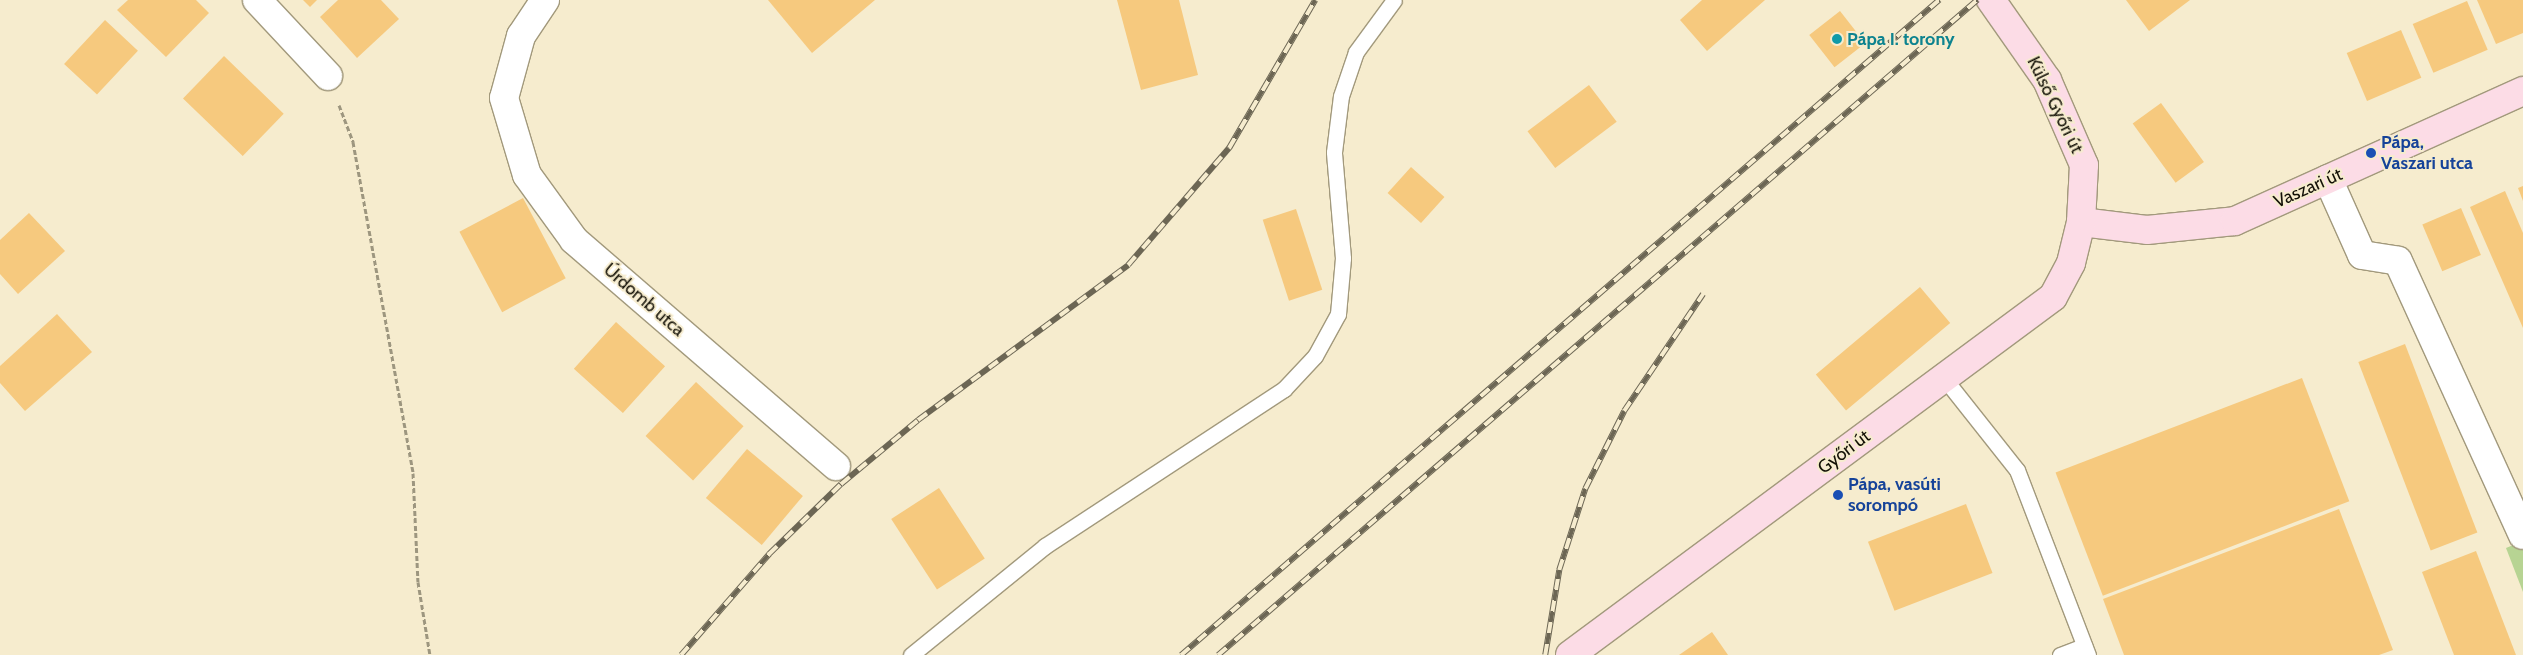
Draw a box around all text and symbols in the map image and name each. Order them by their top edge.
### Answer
place label: Pápa I. torony [1847,28,1955,50]
marker: Pápa I. torony [1831,33,1843,45]
street label: Külső Győri út [2022,53,2088,157]
place label: Pápa, Vaszari utca [2381,132,2473,174]
marker: Pápa, Vaszari utca [2365,147,2377,159]
street label: Vaszari út [2270,163,2346,213]
street label: Úrdomb utca [599,259,689,341]
street label: Győri út [1814,425,1874,479]
place label: Pápa, vasúti sorompó [1848,474,1941,516]
marker: Pápa, vasúti sorompó [1832,489,1844,501]

